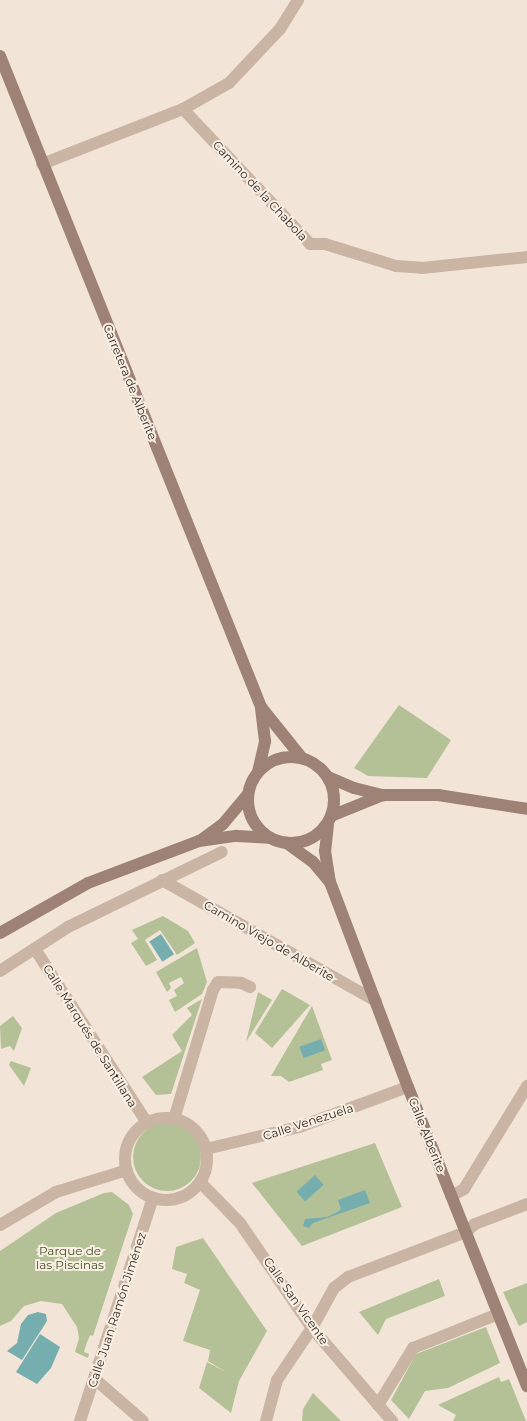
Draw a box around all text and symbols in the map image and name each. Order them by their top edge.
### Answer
street label: Camino de la Chabola [210,138,310,244]
street label: Carretera de Alberite [100,322,160,442]
street label: Camino Viejo de Alberite [201,898,337,984]
street label: Calle Marqués de Santillana [40,962,140,1110]
street label: Calle Alberite [405,1096,449,1174]
street label: Calle Venezuela [261,1101,355,1143]
street label: Calle Juan Ramón Jiménez [85,1230,149,1390]
park label: Parque de las Piscinas [36,1244,104,1272]
street label: Calle San Vicente [260,1255,332,1347]

